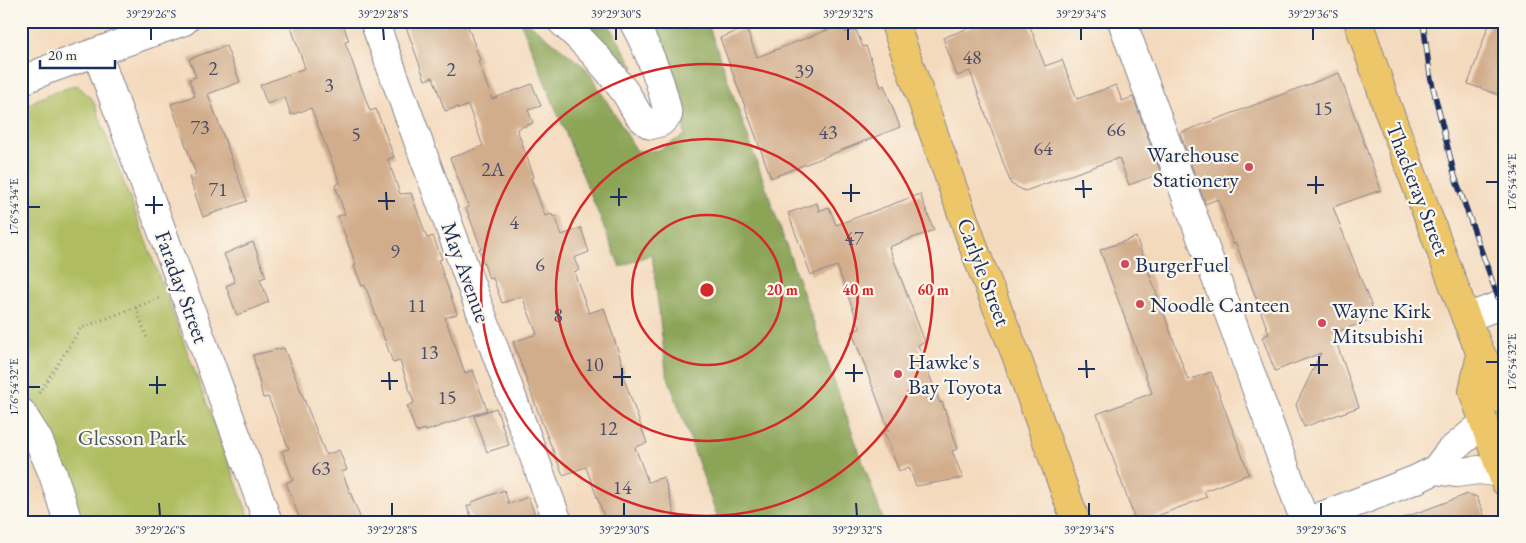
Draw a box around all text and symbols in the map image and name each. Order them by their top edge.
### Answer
text: 39°29'26"S [126,6,176,22]
text: 39°29'28"S [358,6,408,22]
text: 39°29'30"S [591,6,641,22]
text: 39°29'32"S [823,6,873,22]
text: 39°29'34"S [1056,6,1106,22]
text: 39°29'36"S [1288,6,1338,22]
scale bar [40,38,115,70]
house number: 48 [962,44,982,70]
text: 20 m [48,45,77,64]
house number: 2 [208,55,218,81]
house number: 2 [446,56,456,82]
house number: 39 [794,58,814,84]
house number: 3 [324,72,334,98]
house number: 15 [1313,95,1333,121]
house number: 73 [190,114,210,140]
house number: 66 [1106,116,1126,142]
street label: Thackeray Street [1379,118,1457,260]
house number: 43 [818,119,838,145]
house number: 5 [351,121,361,147]
house number: 64 [1033,135,1053,161]
place label: Warehouse Stationery [1147,140,1239,194]
text: 176°54'34"E [1504,153,1520,210]
house number: 2A [481,156,505,182]
marker: Warehouse Stationery [1243,161,1255,173]
house number: 71 [208,176,228,202]
text: 176°54'34"E [6,178,22,235]
house number: 4 [509,209,519,235]
street label: Carlyle Street [950,214,1018,330]
street label: May Avenue [434,218,498,327]
house number: 47 [844,225,864,251]
street label: Faraday Street [148,227,216,347]
house number: 9 [390,238,400,264]
place label: BurgerFuel [1135,250,1229,279]
house number: 6 [535,251,545,277]
marker: BurgerFuel [1119,258,1131,270]
text: 20 m [766,280,798,299]
text: 40 m [842,280,874,299]
text: 60 m [917,280,949,299]
centre of rings [698,281,716,299]
place label: Noodle Canteen [1150,290,1290,319]
house number: 11 [407,292,427,318]
place label: Wayne Kirk Mitsubishi [1332,296,1431,350]
marker: Noodle Canteen [1134,298,1146,310]
house number: 8 [553,302,563,328]
marker: Wayne Kirk Mitsubishi [1316,317,1328,329]
text: 176°54'32"E [1504,333,1520,390]
house number: 13 [419,339,439,365]
place label: Hawke's Bay Toyota [908,347,1002,401]
house number: 10 [584,351,604,377]
text: 176°54'32"E [6,358,22,415]
marker: Hawke's Bay Toyota [892,368,904,380]
house number: 15 [437,384,457,410]
house number: 12 [598,415,618,441]
park label: Glesson Park [78,423,187,452]
house number: 63 [311,455,331,481]
house number: 14 [612,474,632,500]
text: 39°29'26"S [135,522,185,538]
text: 39°29'28"S [367,522,417,538]
text: 39°29'30"S [599,522,649,538]
text: 39°29'32"S [832,522,882,538]
text: 39°29'34"S [1064,522,1114,538]
text: 39°29'36"S [1296,522,1346,538]

